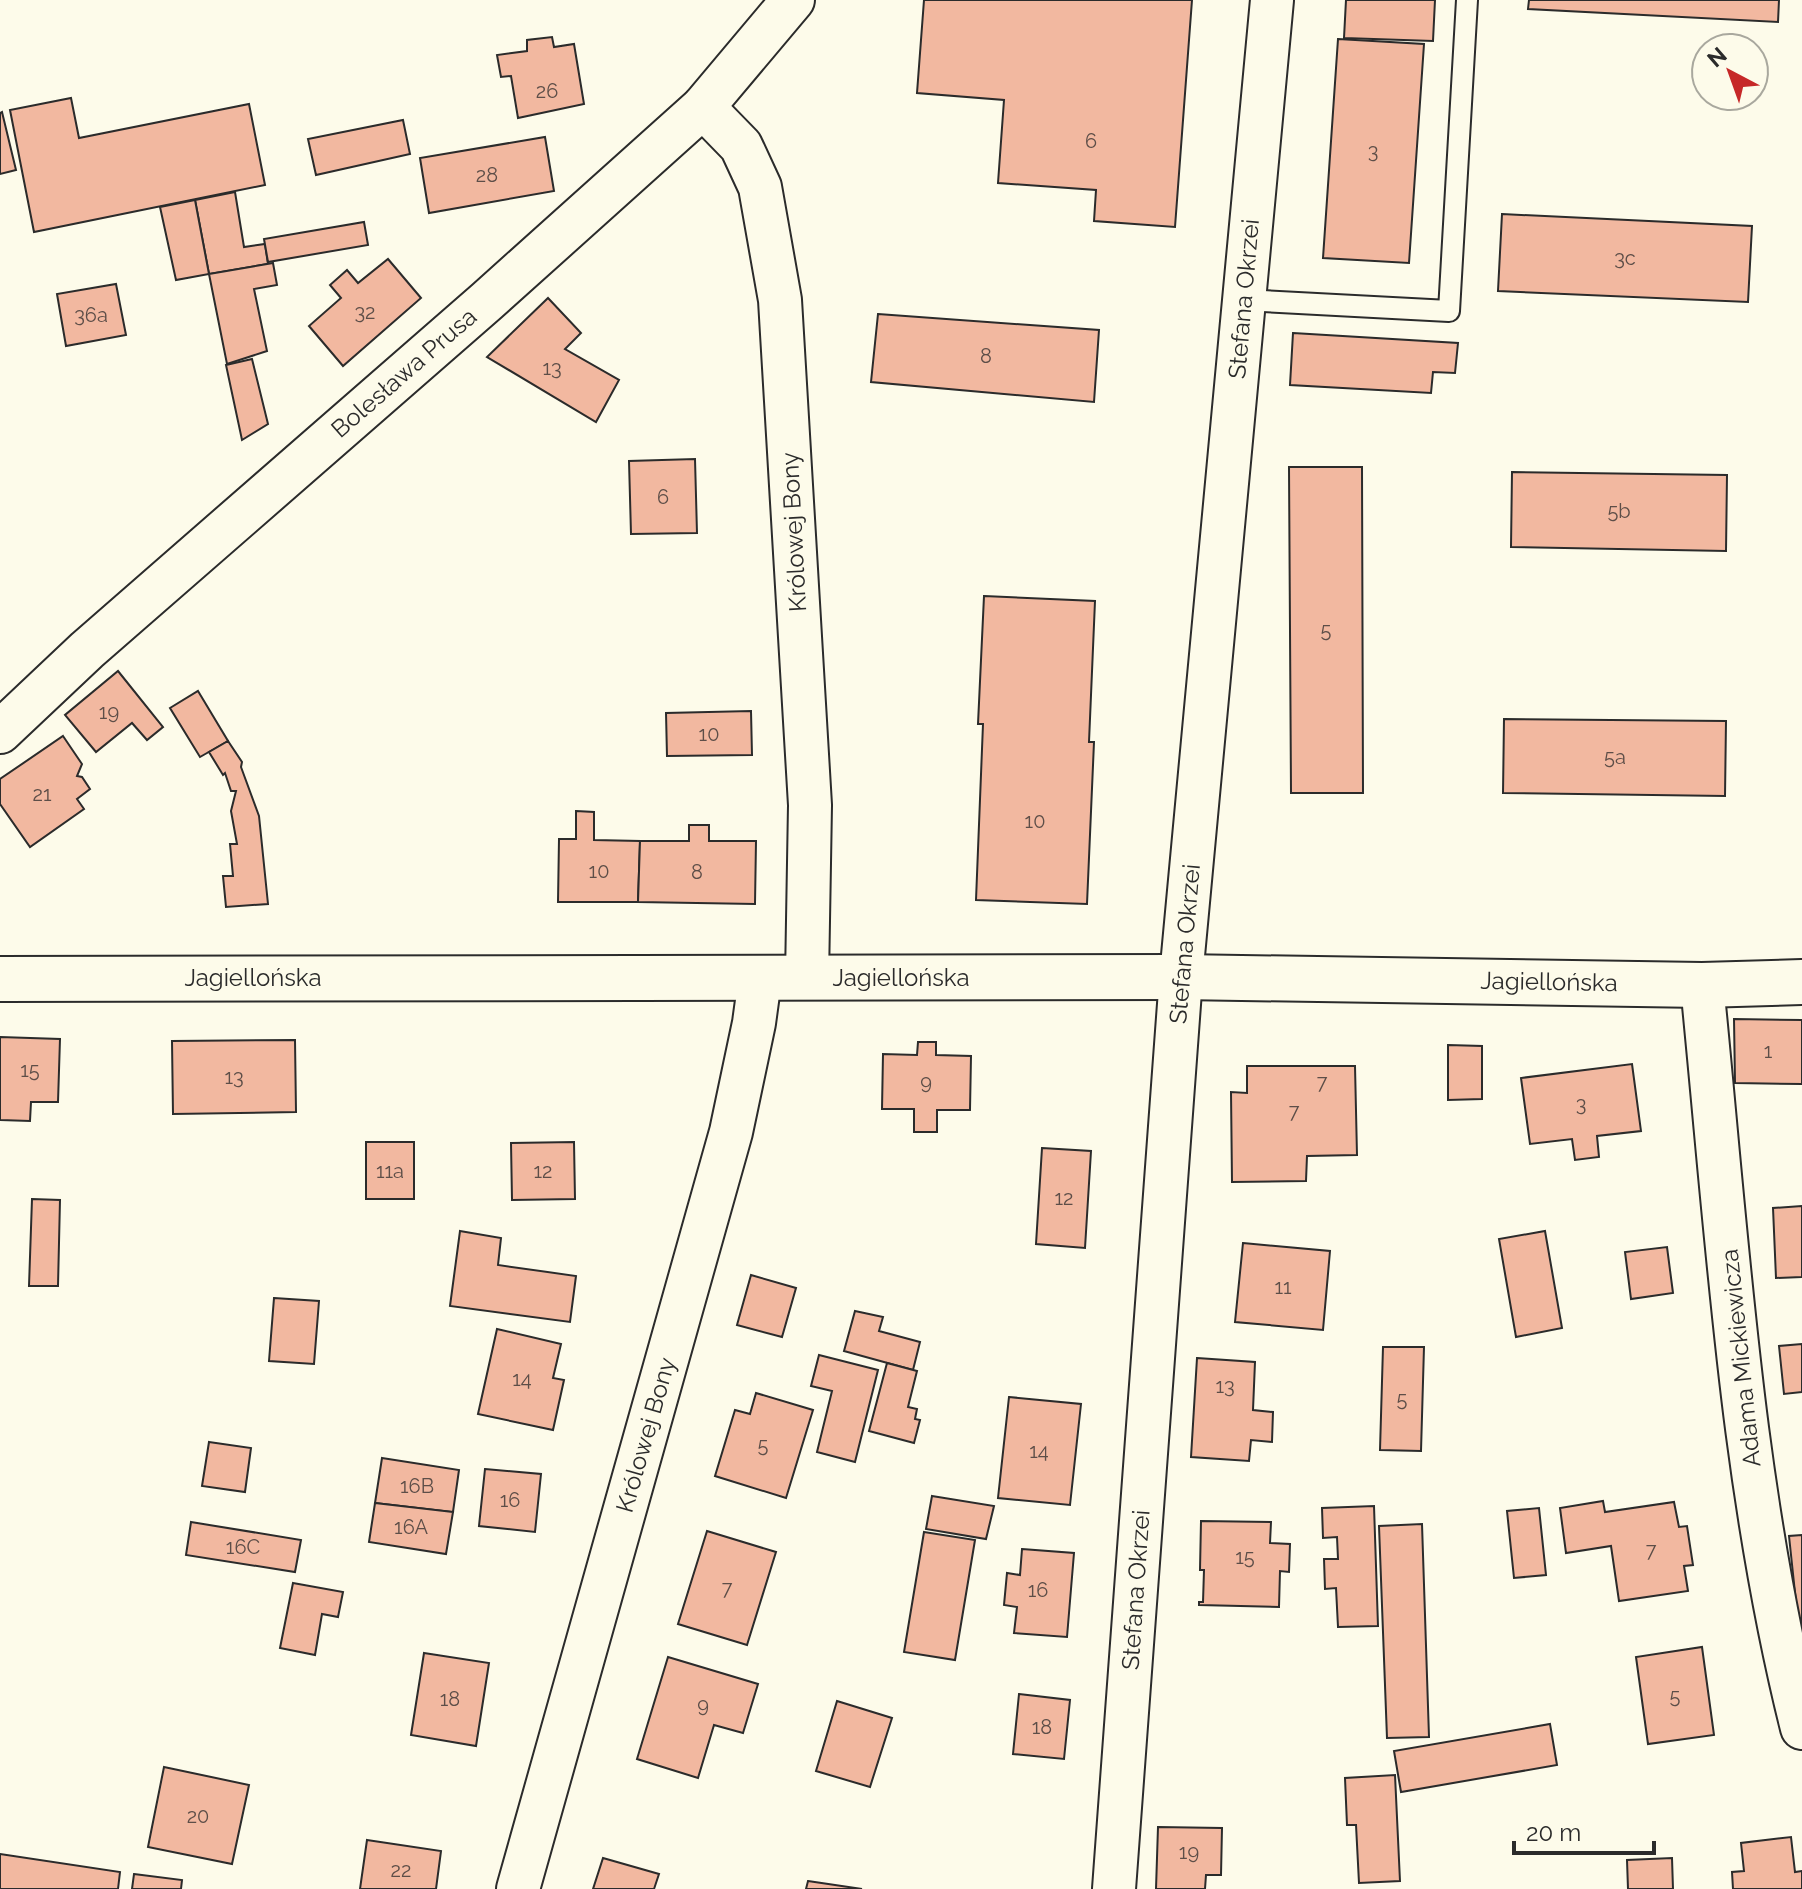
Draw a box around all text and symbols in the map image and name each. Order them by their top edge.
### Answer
north arrow [1690,32,1770,112]
text: N [1702,42,1732,72]
house number: 26 [536,79,558,103]
house number: 6 [1085,129,1097,153]
house number: 3 [1368,139,1378,163]
house number: 28 [476,163,498,187]
street label: Stefana Okrzei [1222,218,1265,380]
house number: 3c [1614,246,1636,270]
house number: 32 [354,300,376,324]
street label: Bolesława Prusa [325,302,482,444]
house number: 36a [74,303,108,327]
house number: 8 [980,344,992,368]
house number: 13 [542,356,562,380]
street label: Królowej Bony [775,451,812,613]
house number: 6 [657,485,669,509]
house number: 5b [1607,499,1631,523]
house number: 5 [1321,618,1332,642]
house number: 19 [99,700,119,724]
house number: 10 [699,722,719,746]
house number: 5a [1604,745,1626,769]
house number: 21 [33,782,52,806]
house number: 10 [1025,809,1045,833]
house number: 10 [589,859,609,883]
house number: 8 [691,860,703,884]
street label: Stefana Okrzei [1163,863,1206,1025]
street label: Jagiellońska [184,963,322,992]
street label: Jagiellońska [832,963,970,992]
street label: Jagiellońska [1480,966,1618,997]
house number: 1 [1764,1039,1773,1063]
house number: 15 [20,1058,40,1082]
house number: 13 [224,1065,244,1089]
house number: 9 [920,1070,932,1094]
house number: 7 [1317,1070,1328,1094]
house number: 3 [1576,1092,1586,1116]
house number: 7 [1289,1099,1300,1123]
house number: 11a [376,1159,404,1183]
house number: 12 [534,1159,552,1183]
house number: 12 [1055,1186,1073,1210]
street label: Adama Mickiewicza [1715,1248,1766,1469]
house number: 11 [1274,1275,1292,1299]
street label: Królowej Bony [610,1354,681,1516]
house number: 14 [512,1367,532,1391]
house number: 13 [1215,1374,1235,1398]
house number: 5 [1397,1387,1408,1411]
house number: 5 [758,1433,769,1457]
house number: 14 [1029,1439,1049,1463]
house number: 16B [400,1474,434,1498]
house number: 16 [500,1488,520,1512]
street label: Stefana Okrzei [1115,1509,1156,1671]
house number: 16A [394,1515,428,1539]
house number: 16C [226,1535,260,1559]
house number: 7 [1646,1538,1657,1562]
house number: 15 [1235,1545,1255,1569]
house number: 7 [722,1576,733,1600]
house number: 16 [1028,1578,1048,1602]
house number: 5 [1670,1684,1681,1708]
house number: 18 [440,1687,460,1711]
house number: 9 [697,1693,709,1717]
house number: 18 [1032,1715,1052,1739]
house number: 20 [187,1804,209,1828]
scale bar [1514,1805,1654,1855]
text: 20 m [1526,1818,1581,1847]
house number: 19 [1179,1840,1199,1864]
house number: 22 [391,1858,411,1882]

